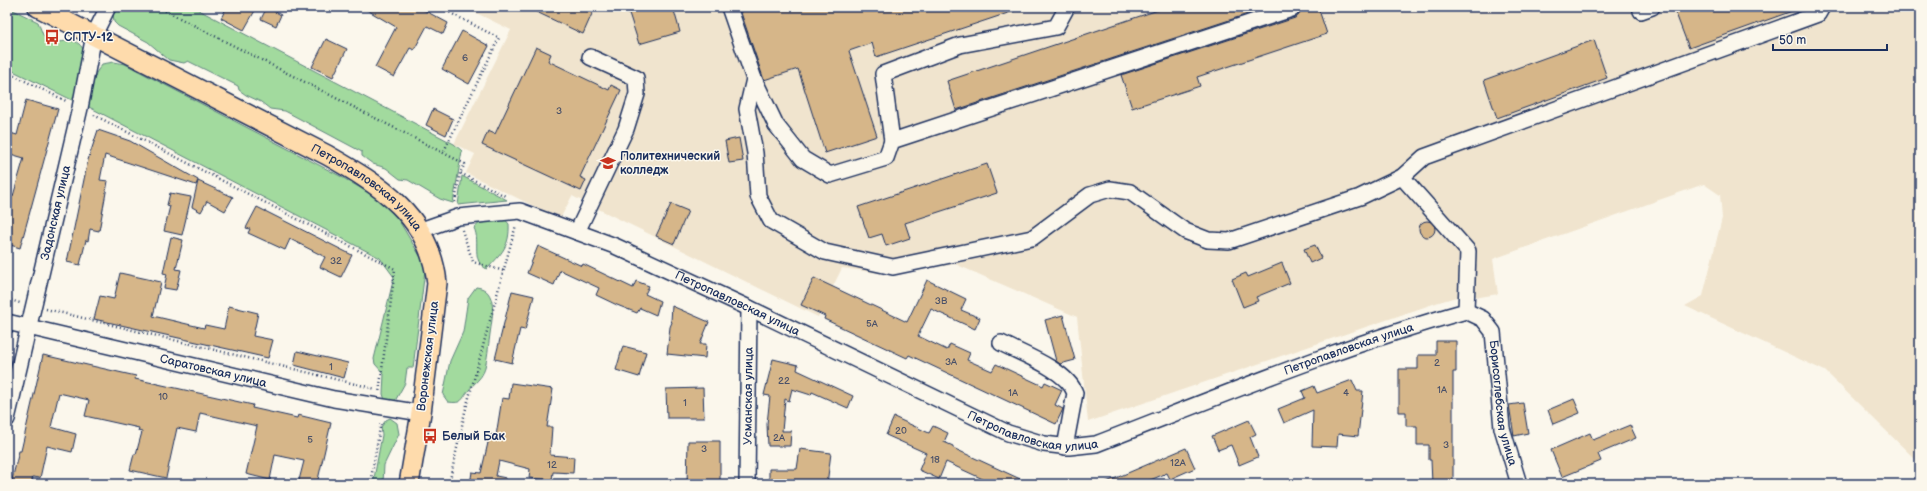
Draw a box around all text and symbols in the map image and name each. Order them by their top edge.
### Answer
scale bar [1773,26,1887,52]
bus stop icon: СПТУ-12 [43,28,61,46]
place label: СПТУ-12 [64,30,114,45]
text: 50 m [1779,33,1806,48]
house number: 6 [462,52,468,64]
house number: 3 [556,105,562,117]
street label: Петропавловская улица [309,141,425,234]
place label: Политехнический колледж [620,149,720,178]
school or university icon: Политехнический колледж [599,154,617,172]
street label: Задонская улица [37,164,74,261]
house number: 32 [330,255,342,267]
street label: Петропавловская улица [673,267,803,339]
house number: 3В [935,295,948,307]
street label: Воронежская улица [414,300,442,412]
house number: 5А [866,318,879,330]
street label: Петропавловская улица [1282,319,1415,378]
street label: Борисоглебская улица [1486,339,1521,468]
street label: Усманская улица [740,347,756,445]
street label: Саратовская улица [158,351,268,390]
house number: 3А [945,356,958,368]
house number: 2 [1434,357,1440,369]
house number: 1 [329,361,333,373]
house number: 22 [778,375,790,387]
house number: 1А [1437,384,1448,396]
house number: 1А [1008,387,1019,399]
house number: 4 [1343,387,1349,399]
house number: 10 [158,391,168,403]
house number: 1 [683,397,687,409]
street label: Петропавловская улица [965,407,1099,455]
house number: 20 [895,425,907,437]
bus stop icon: Белый Бак [421,427,439,445]
place label: Белый Бак [442,429,505,444]
house number: 2А [773,432,786,444]
house number: 5 [307,434,313,446]
house number: 3 [1443,439,1449,451]
house number: 3 [701,443,707,455]
house number: 18 [930,454,940,466]
house number: 12А [1170,457,1187,469]
house number: 12 [547,459,557,471]

